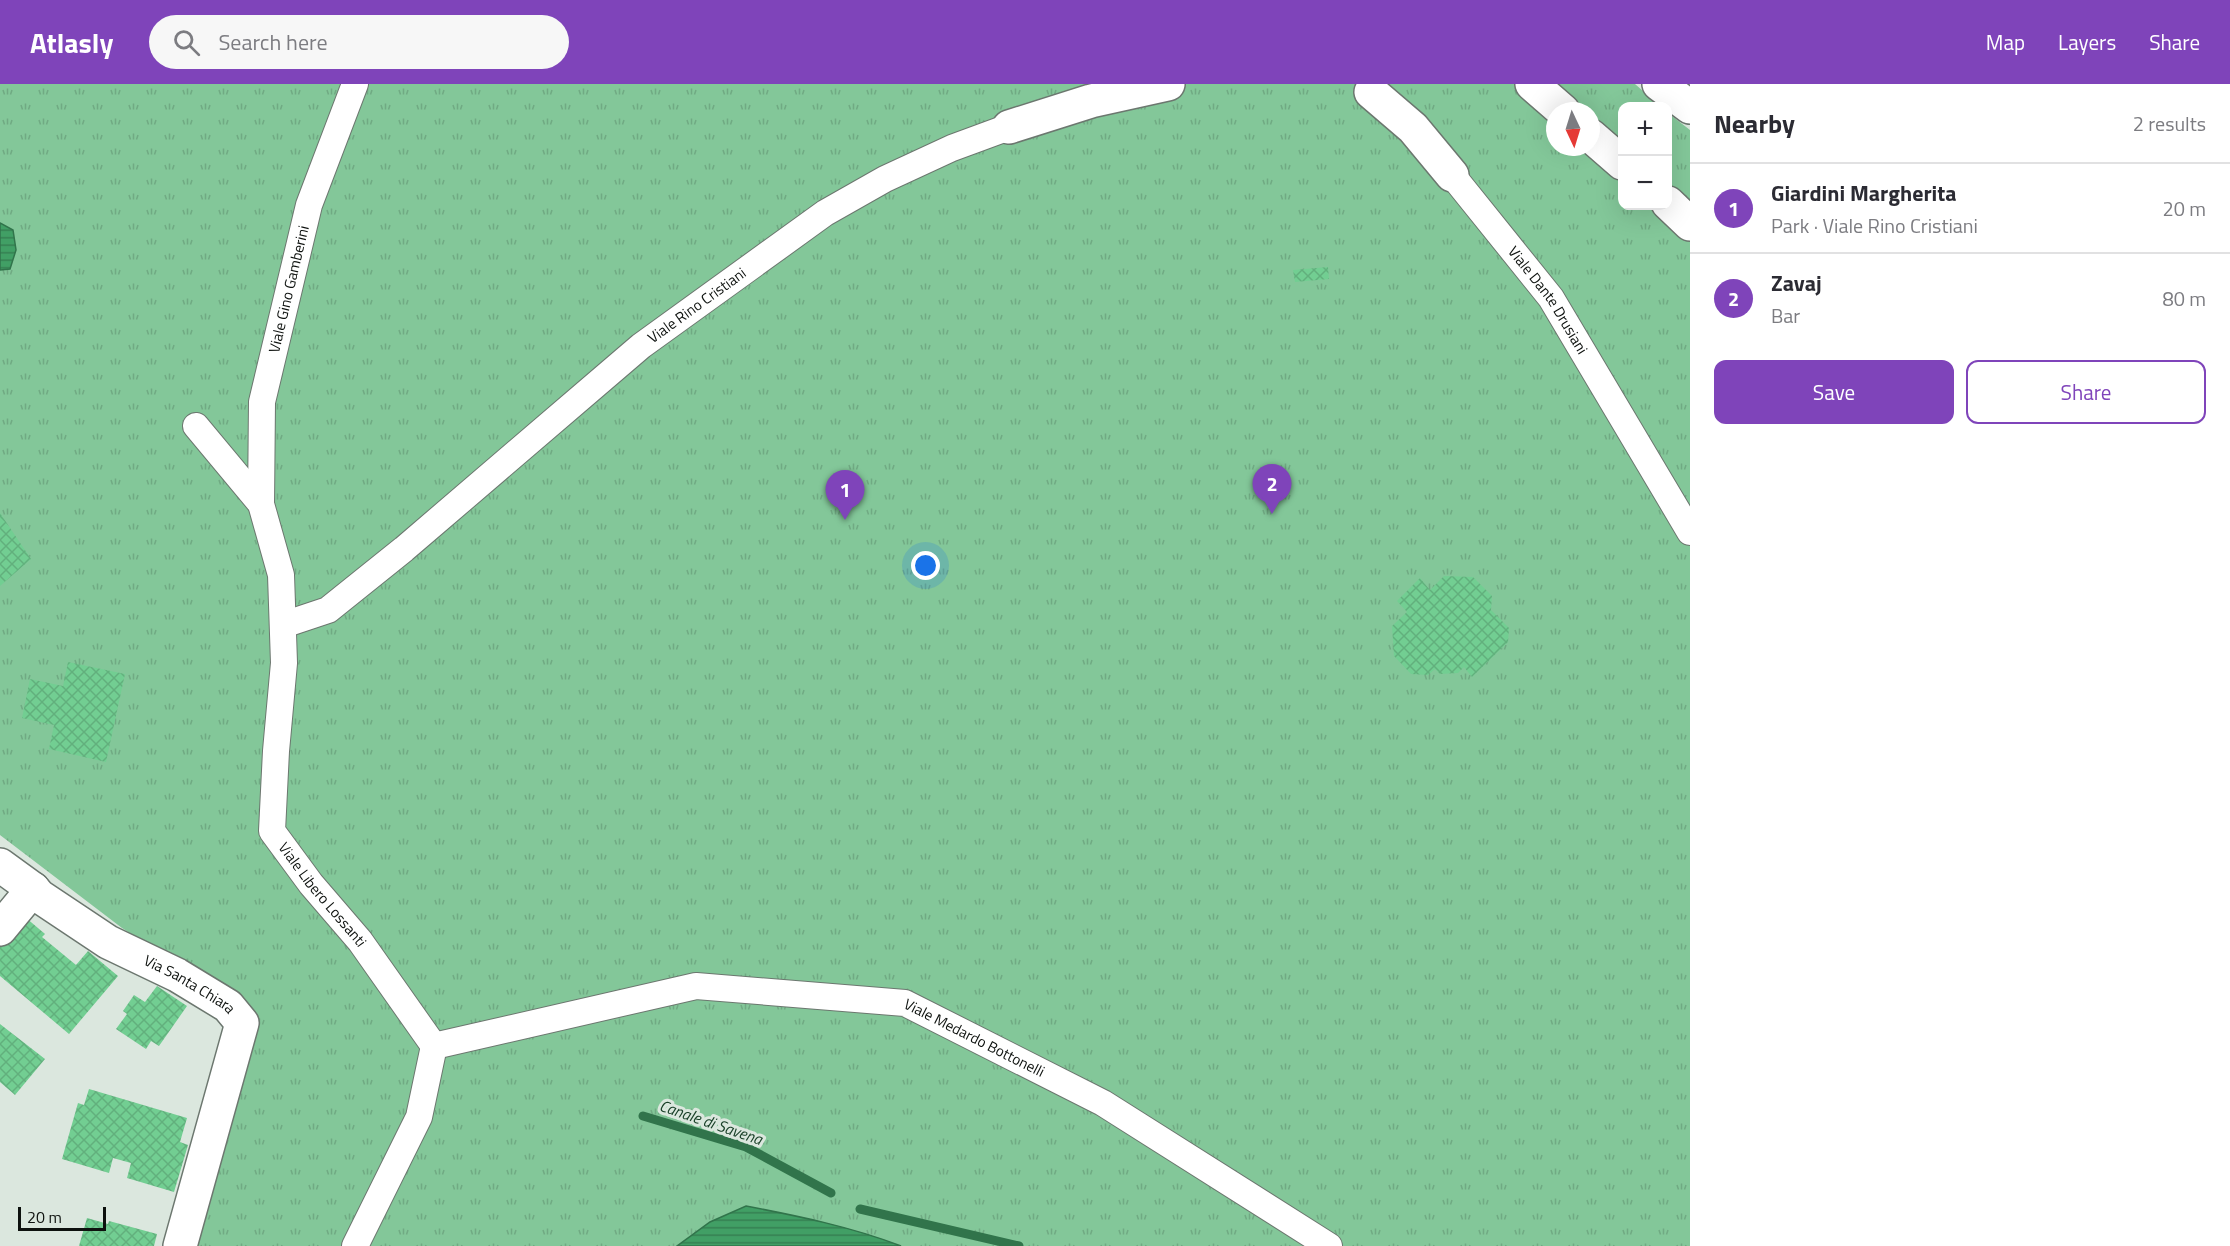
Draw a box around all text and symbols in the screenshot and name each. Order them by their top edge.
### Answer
search box [149,15,569,69]
text: Atlasly [30,21,113,64]
text: Search here [218,25,328,59]
icon: search [170,26,203,59]
text: Map [1986,26,2025,58]
text: Layers [2058,26,2116,58]
text: Share [2149,26,2200,58]
north arrow [1546,102,1600,156]
map controls [1618,102,1672,210]
button: + [1618,102,1672,156]
text: Nearby [1714,104,1795,143]
text: 2 results [2133,108,2206,139]
button: − [1618,156,1672,210]
text: Giardini Margherita [1771,176,1957,210]
text: 1 [1728,193,1739,224]
text: 20 m [2162,193,2206,224]
text: Park · Viale Rino Cristiani [1771,210,1978,241]
street label: Viale Gino Gamberini [262,223,315,355]
street label: Viale Dante Drusiani [1503,241,1594,358]
street label: Viale Rino Cristiani [643,262,751,349]
text: Zavaj [1771,266,1822,300]
text: 2 [1728,283,1739,314]
text: 80 m [2162,283,2206,314]
text: Bar [1771,300,1800,331]
button: Save [1714,360,1954,424]
button: Share [1966,360,2206,424]
pin: 2 [1252,464,1292,514]
pin: 1 [826,470,864,520]
your location [911,551,940,580]
street label: Viale Libero Lossanti [273,837,373,951]
street label: Via Santa Chiara [140,949,242,1019]
street label: Viale Medardo Bottonelli [900,992,1049,1083]
water label: Canale di Savena [656,1093,767,1151]
scale bar [18,1204,106,1232]
text: 20 m [27,1205,62,1229]

